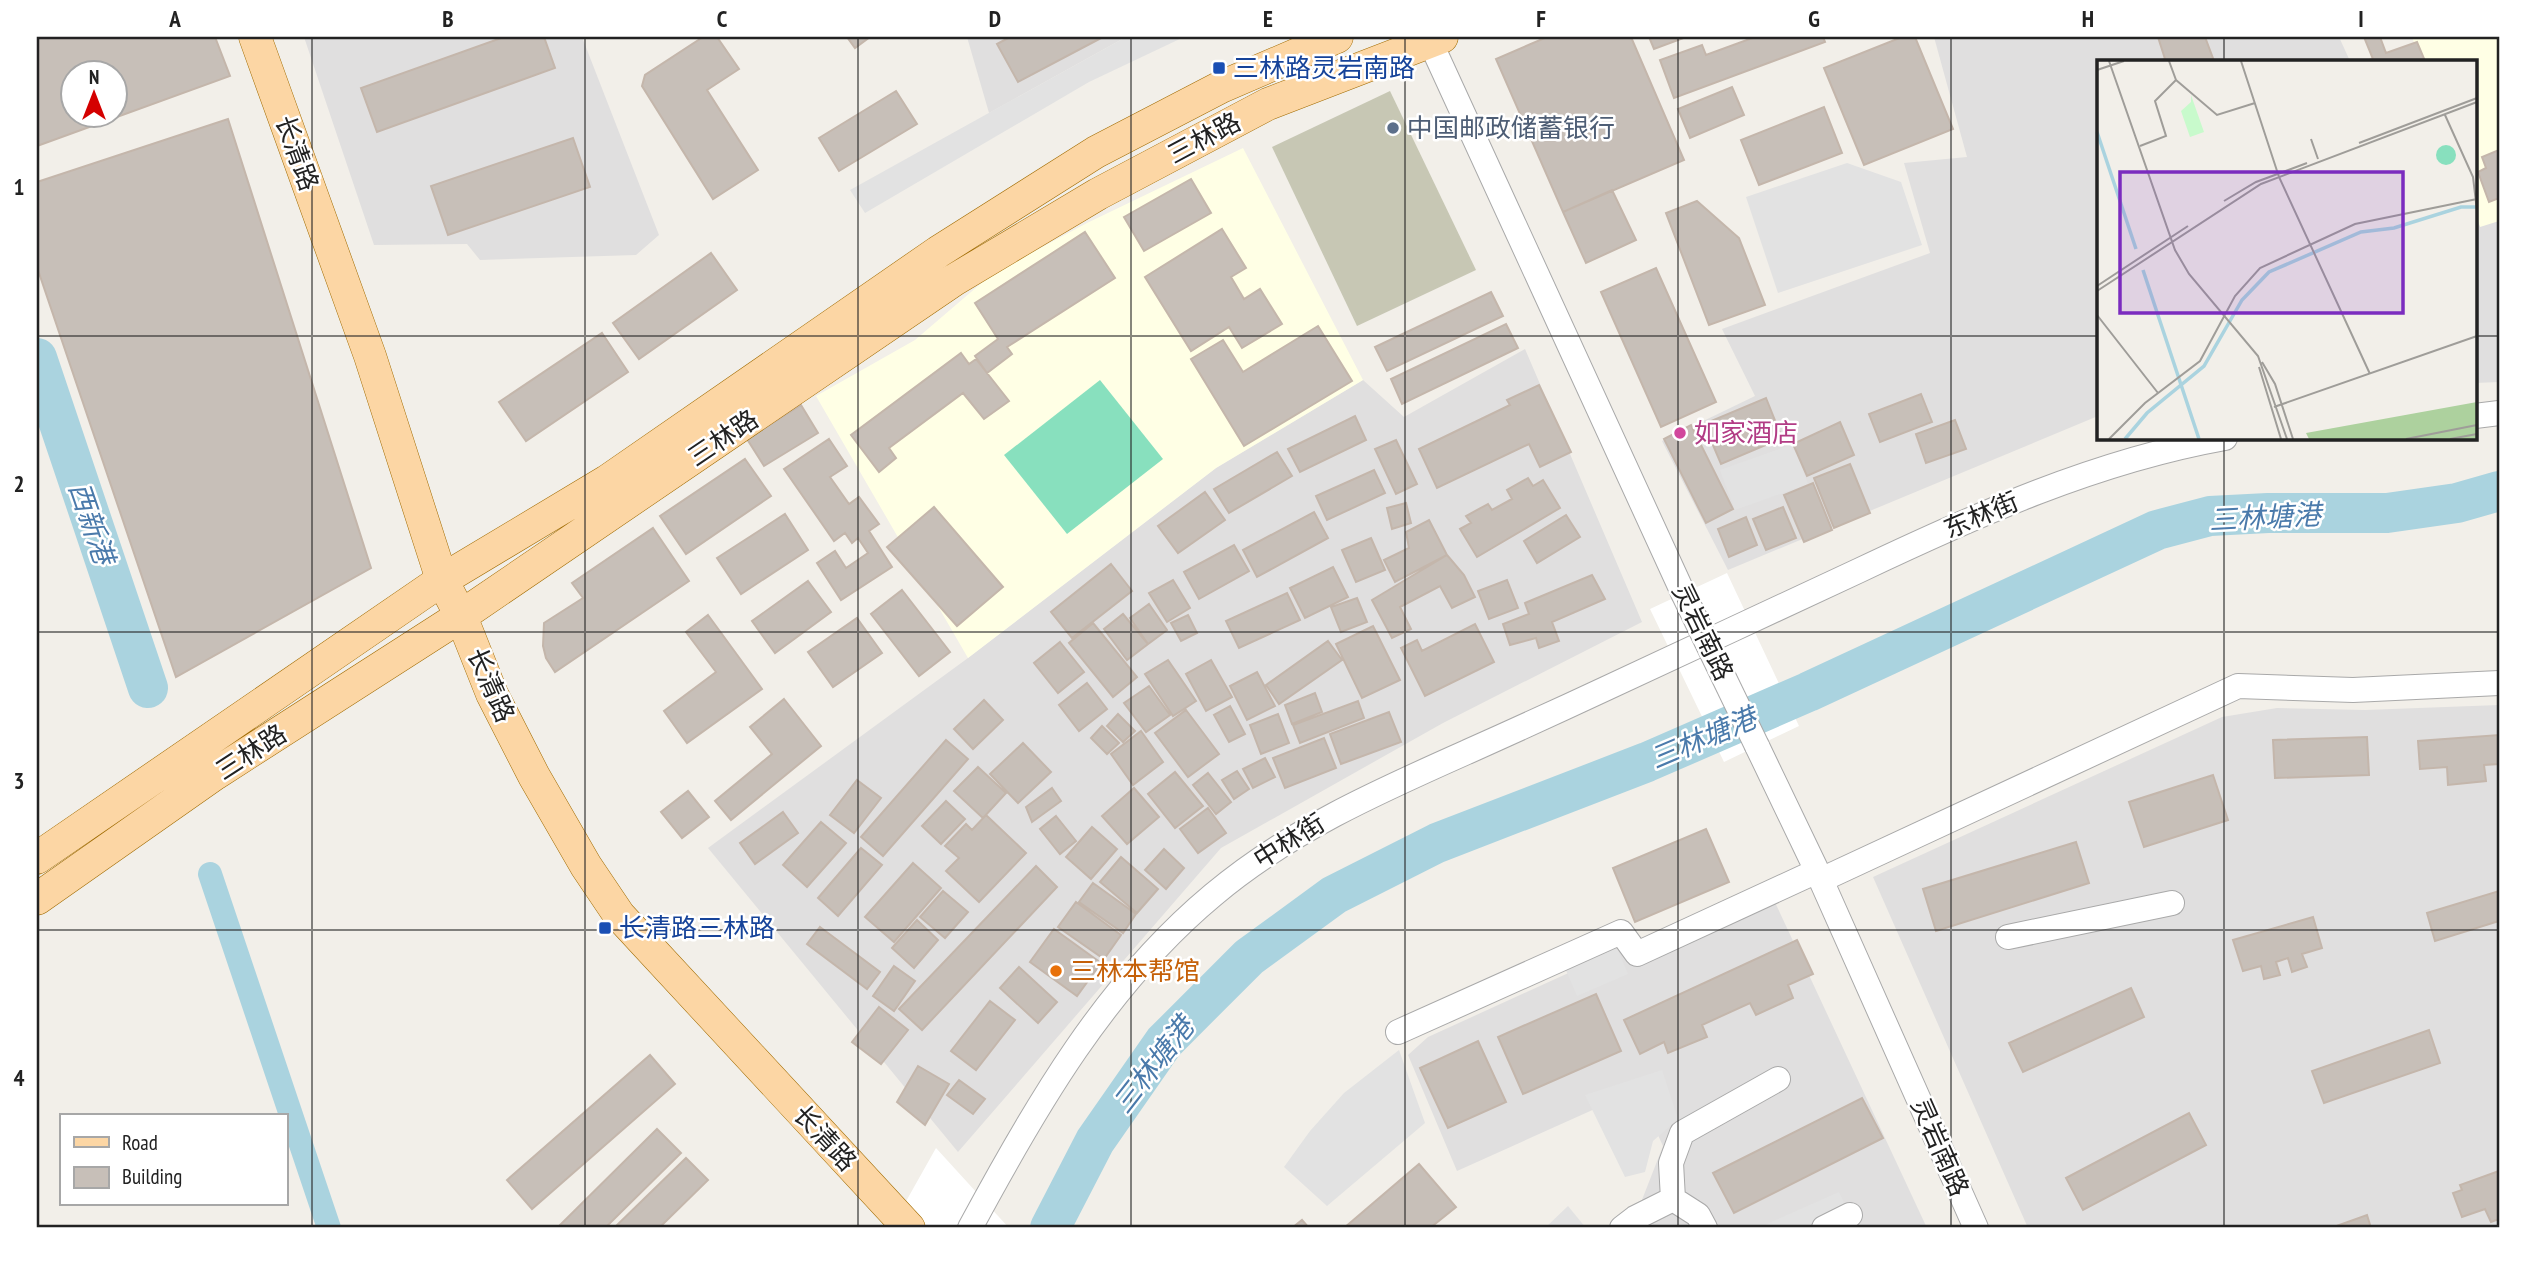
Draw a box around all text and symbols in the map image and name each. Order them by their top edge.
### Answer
text: A [168,4,181,33]
text: B [442,4,454,33]
text: C [717,4,728,33]
text: D [989,4,1001,33]
text: E [1263,4,1273,33]
text: F [1536,4,1546,33]
text: G [1808,4,1820,33]
text: H [2082,4,2094,33]
text: I [2358,4,2364,33]
place label: 三林路灵岩南路 [1233,51,1415,84]
north arrow [60,60,130,130]
marker: 三林路灵岩南路 [1211,60,1227,76]
inset map [2097,60,2476,439]
text: N [89,65,99,89]
street label: 三林路 [1162,105,1246,170]
street label: 长清路 [269,111,326,195]
place label: 中国邮政储蓄银行 [1407,111,1615,144]
marker: 中国邮政储蓄银行 [1385,120,1401,136]
text: 1 [14,172,25,201]
street label: 三林路 [681,402,764,473]
place label: 如家酒店 [1694,416,1798,449]
marker: 如家酒店 [1672,425,1688,441]
text: 2 [14,469,25,498]
water label: 西新港 [61,477,125,572]
street label: 东林街 [1938,484,2023,545]
water label: 三林塘港 [2208,495,2326,538]
street label: 灵岩南路 [1666,578,1741,686]
street label: 长清路 [461,642,522,727]
water label: 三林塘港 [1644,697,1765,776]
street label: 三林路 [209,716,292,787]
text: 3 [14,766,25,795]
street label: 中林街 [1247,806,1331,875]
place label: 长清路三林路 [619,911,775,944]
marker: 长清路三林路 [597,920,613,936]
place label: 三林本帮馆 [1070,954,1200,987]
marker: 三林本帮馆 [1048,963,1064,979]
water label: 三林塘港 [1104,1006,1204,1120]
text: 4 [14,1063,25,1092]
street label: 灵岩南路 [1904,1093,1977,1201]
street label: 长清路 [787,1098,864,1177]
legend [60,1114,287,1206]
text: Road [122,1129,158,1156]
text: Building [122,1163,182,1190]

